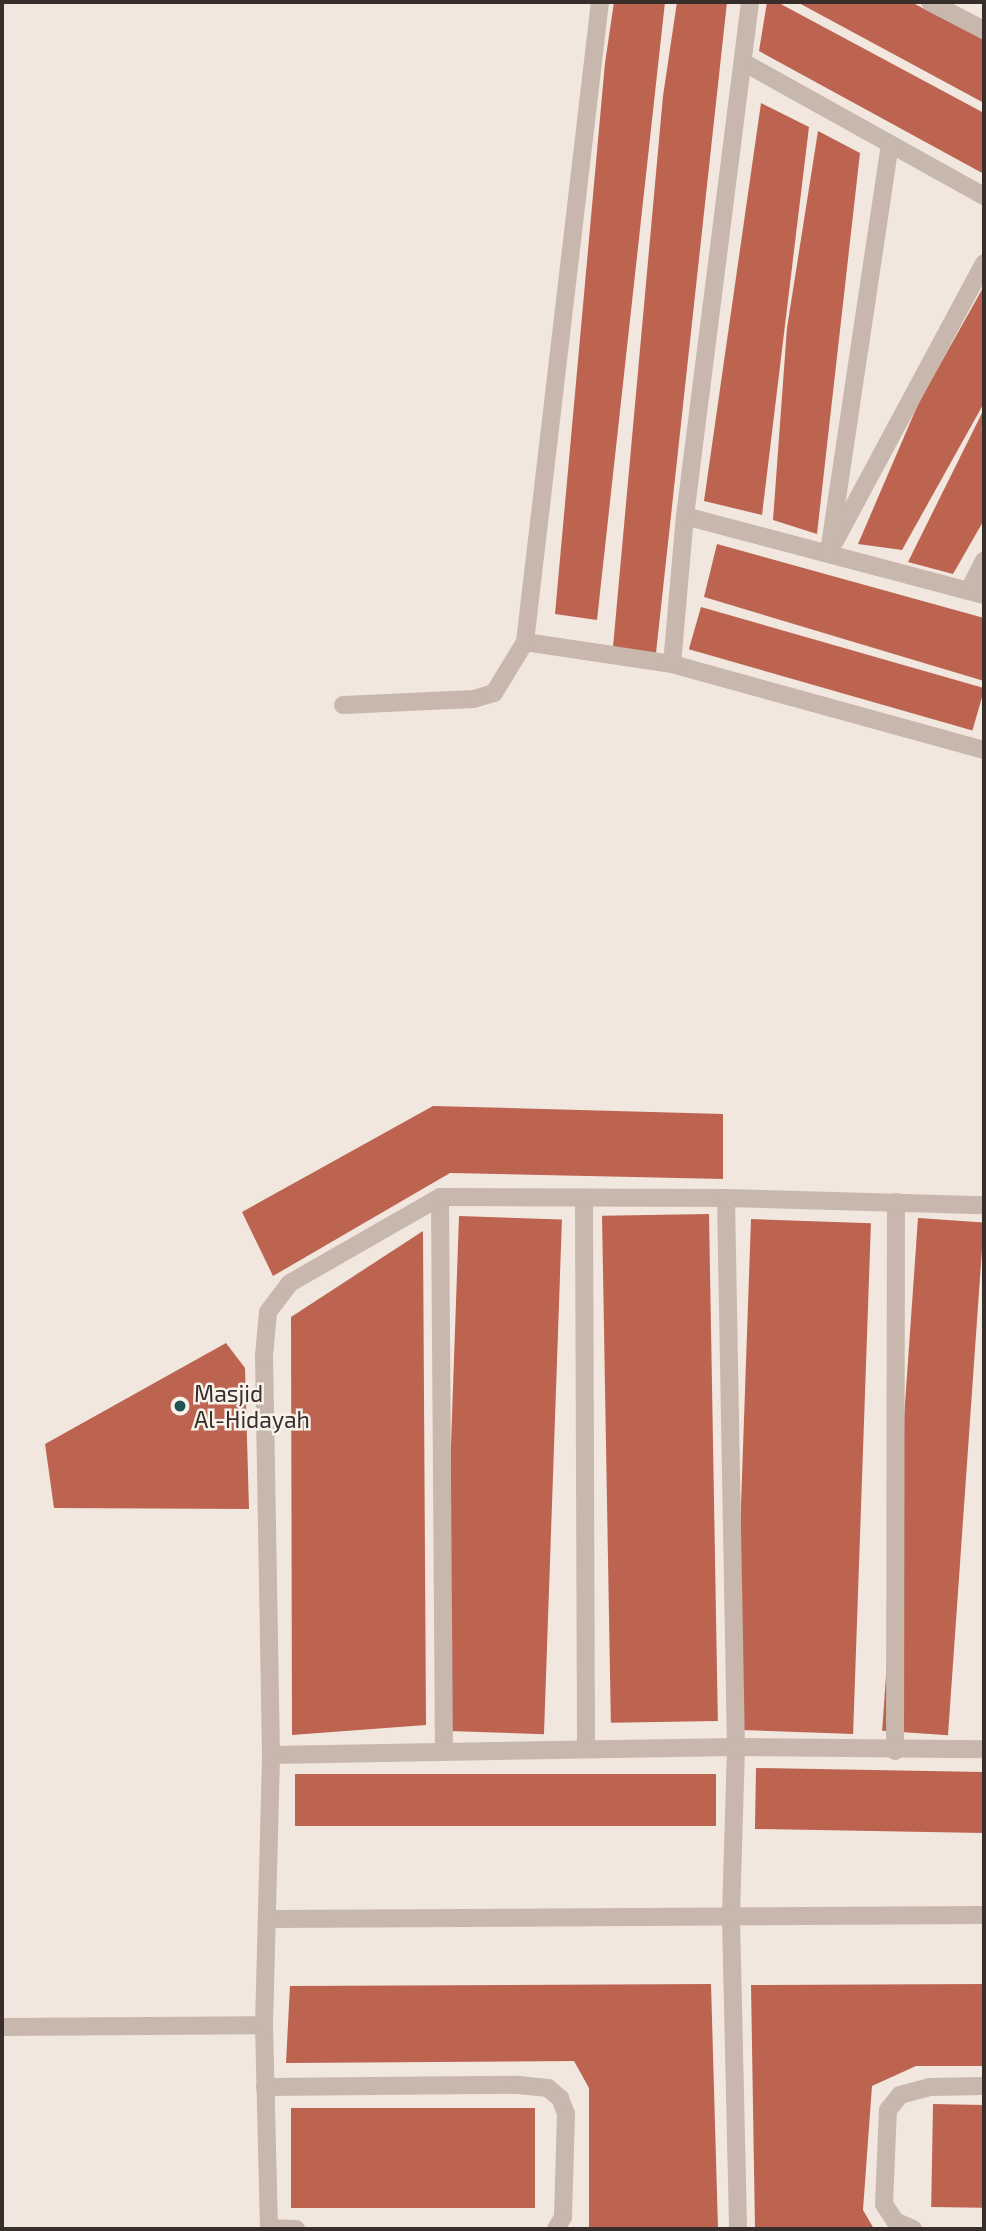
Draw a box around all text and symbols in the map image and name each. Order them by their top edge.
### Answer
place label: Masjid Al-Hidayah [194,1379,310,1433]
marker: Masjid Al-Hidayah [172,1398,188,1414]

